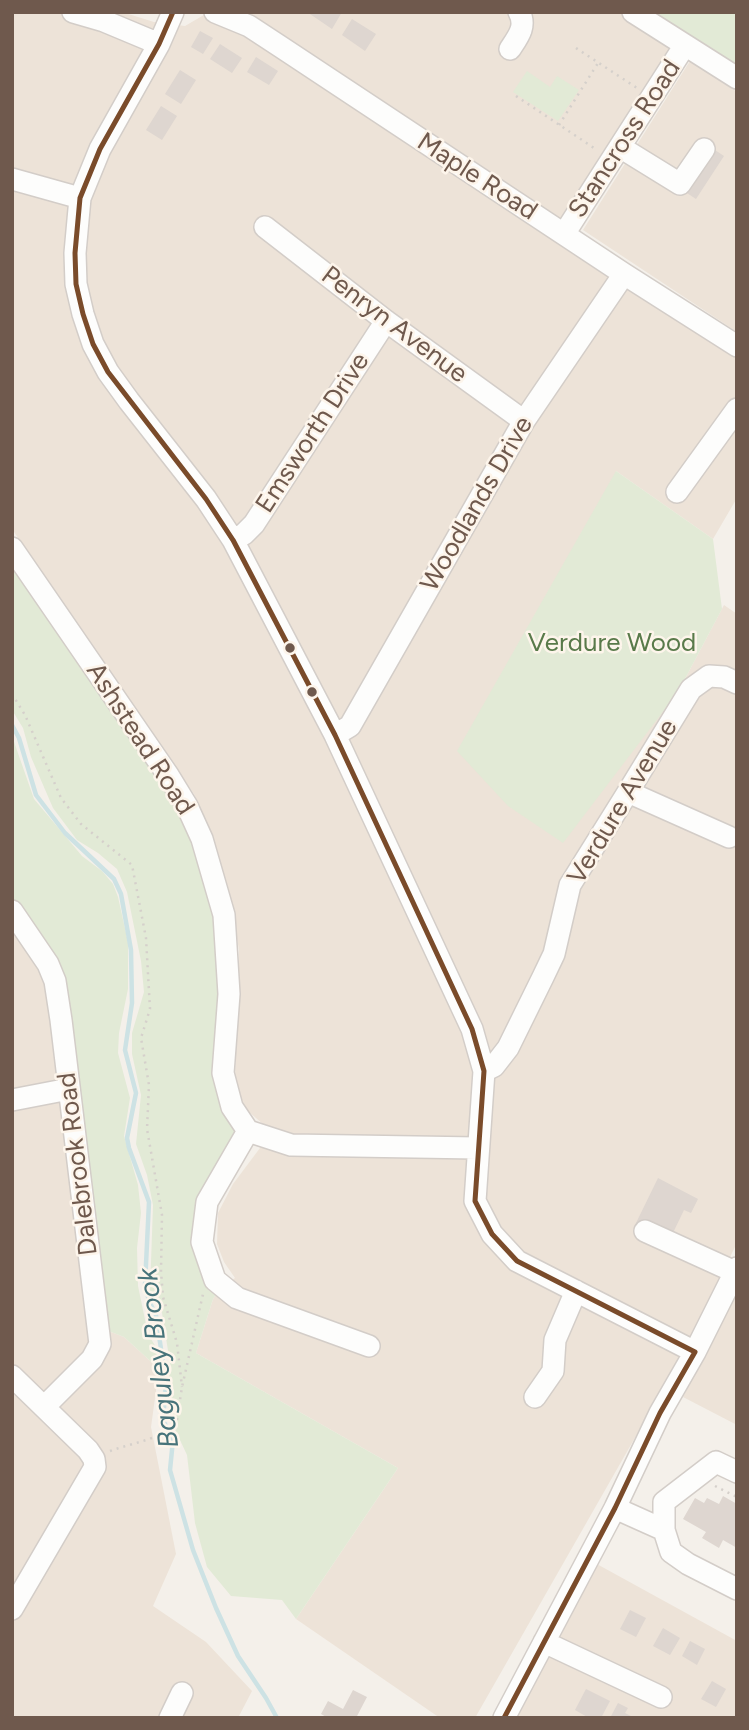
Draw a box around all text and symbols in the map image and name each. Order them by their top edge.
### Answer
street label: Stancross Road [562,54,688,224]
street label: Maple Road [411,127,543,227]
street label: Penryn Avenue [315,260,473,390]
street label: Emsworth Drive [250,347,376,519]
street label: Woodlands Drive [414,411,540,597]
park label: Verdure Wood [528,627,696,659]
unlabelled marker [283,641,297,655]
street label: Ashstead Road [79,657,201,821]
unlabelled marker [305,685,319,699]
street label: Verdure Avenue [561,714,685,890]
street label: Dalebrook Road [51,1071,105,1257]
water label: Baguley Brook [131,1266,187,1450]

